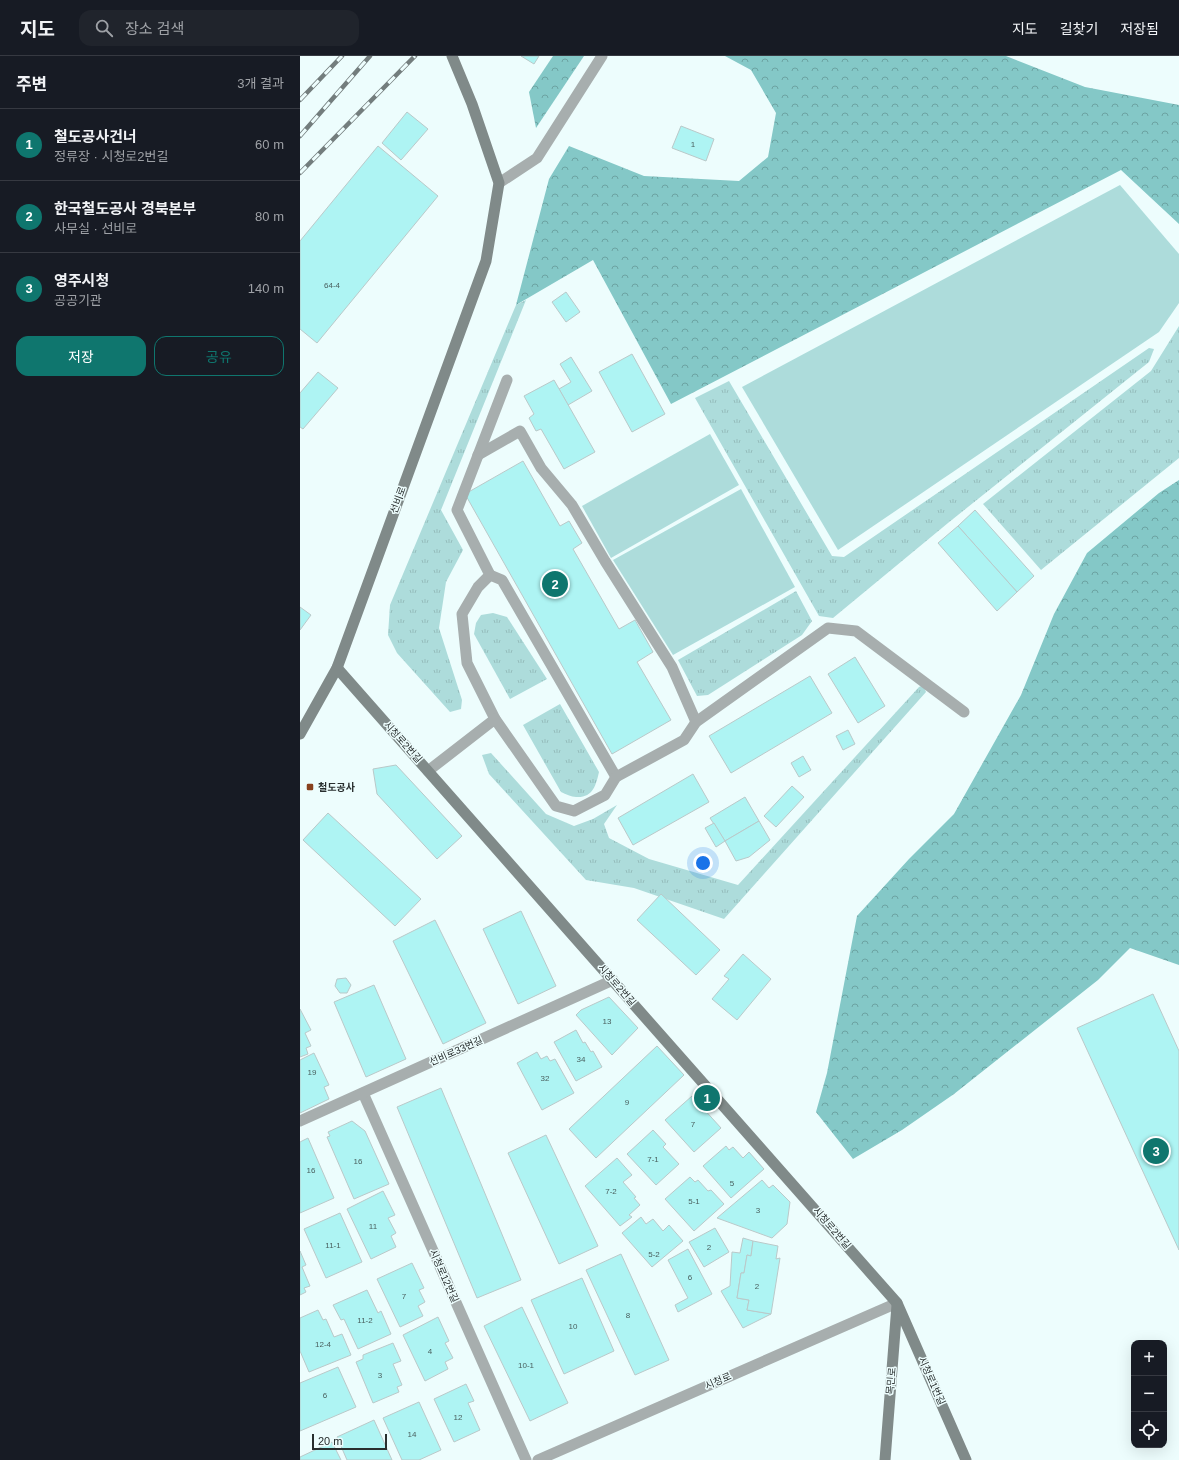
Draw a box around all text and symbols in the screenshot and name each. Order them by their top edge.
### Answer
search box [79,10,359,46]
icon: search [93,17,115,39]
text: 지도 [20,19,55,40]
text: 장소 검색 [125,20,184,37]
text: 지도 [1012,21,1038,37]
text: 길찾기 [1060,21,1098,37]
text: 저장됨 [1120,21,1159,37]
text: 주변 [16,75,47,94]
text: 3개 결과 [237,76,284,91]
text: 철도공사건너 [54,128,137,145]
text: 1 [25,137,33,152]
text: 60 m [255,137,284,152]
house number: 1 [691,140,696,149]
text: 정류장 · 시청로2번길 [54,149,168,164]
text: 한국철도공사 경북본부 [54,200,196,217]
text: 2 [25,209,33,224]
text: 80 m [255,209,284,224]
text: 사무실 · 선비로 [54,221,137,236]
text: 영주시청 [54,272,109,289]
text: 3 [25,281,33,296]
text: 140 m [248,281,284,296]
house number: 64-4 [324,281,341,290]
text: 공공기관 [54,293,102,308]
button: 저장 [16,336,146,376]
button: 공유 [154,336,284,376]
street label: 선비로 [388,485,408,515]
pin: 2 [542,569,568,599]
street label: 시청로2번길 [382,719,424,765]
marker: 철도공사 [305,782,315,792]
place label: 철도공사 [318,782,356,793]
your location [693,853,713,873]
street label: 시청로2번길 [596,962,638,1008]
house number: 13 [603,1017,612,1026]
street label: 선비로33번길 [428,1034,484,1068]
house number: 34 [577,1055,586,1064]
house number: 19 [308,1068,317,1077]
house number: 32 [541,1074,550,1083]
pin: 1 [694,1083,720,1113]
house number: 9 [625,1098,630,1107]
house number: 7 [691,1120,696,1129]
pin: 3 [1143,1136,1169,1166]
house number: 7-1 [647,1155,659,1164]
house number: 16 [354,1157,363,1166]
house number: 16 [307,1166,316,1175]
house number: 5 [730,1179,735,1188]
house number: 7-2 [605,1187,617,1196]
house number: 5-1 [688,1197,700,1206]
street label: 시청로2번길 [811,1205,853,1251]
house number: 3 [756,1206,761,1215]
house number: 11 [369,1222,378,1231]
house number: 11-1 [325,1241,341,1250]
house number: 2 [707,1243,712,1252]
street label: 시청로12번길 [427,1248,461,1304]
house number: 5-2 [648,1250,660,1259]
house number: 6 [688,1273,693,1282]
house number: 2 [755,1282,760,1291]
house number: 7 [402,1292,407,1301]
house number: 8 [626,1311,631,1320]
house number: 11-2 [357,1316,373,1325]
house number: 10 [569,1322,578,1331]
house number: 12-4 [315,1340,332,1349]
map controls [1131,1340,1167,1448]
button: + [1131,1340,1167,1376]
house number: 4 [428,1347,433,1356]
street label: 시청로1번길 [916,1355,948,1407]
house number: 10-1 [518,1361,535,1370]
street label: 목민로 [884,1367,898,1395]
street label: 시청로 [703,1370,733,1392]
house number: 3 [378,1371,383,1380]
button: − [1131,1376,1167,1412]
house number: 6 [323,1391,328,1400]
button: locate [1131,1412,1167,1448]
house number: 12 [454,1413,463,1422]
house number: 14 [408,1430,417,1439]
scale bar [312,1432,387,1451]
text: 20 m [318,1435,342,1447]

